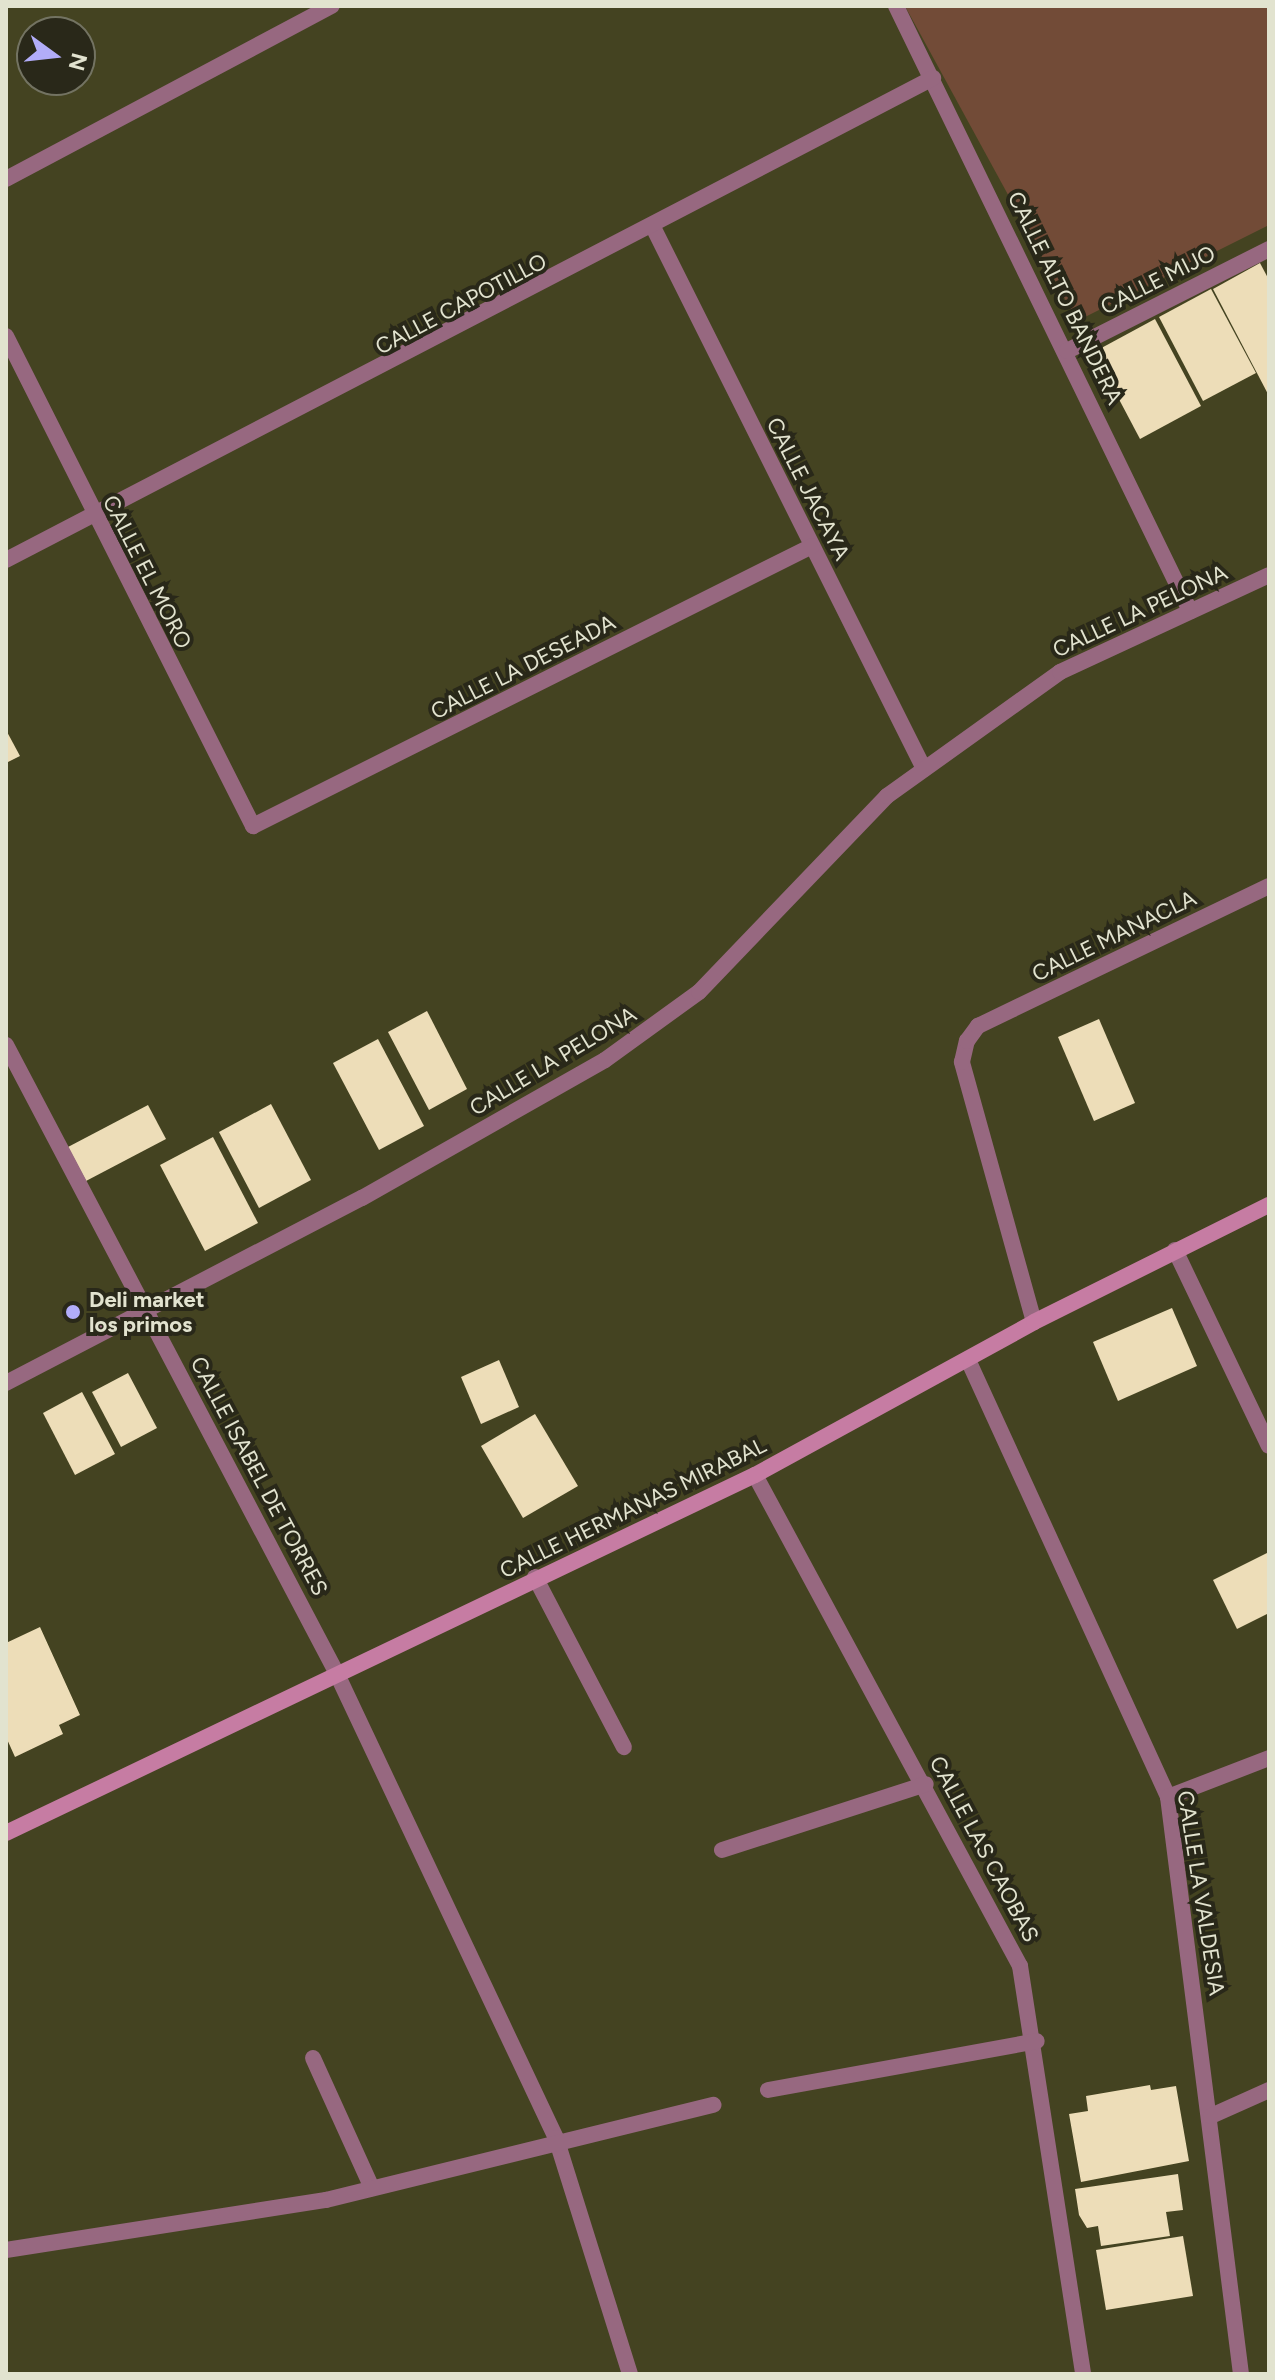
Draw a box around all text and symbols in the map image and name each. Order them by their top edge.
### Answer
north arrow [16,16,96,96]
text: N [62,50,93,74]
street label: CALLE ALTO BANDERA [1002,187,1128,409]
street label: CALLE MIJO [1096,240,1220,320]
street label: CALLE CAPOTILLO [371,248,551,360]
street label: CALLE JACAYA [761,413,855,565]
street label: CALLE EL MORO [97,491,197,653]
street label: CALLE LA PELONA [1048,559,1232,663]
street label: CALLE LA DESEADA [426,609,620,725]
street label: CALLE MANACLA [1028,885,1200,987]
street label: CALLE LA PELONA [465,1001,641,1121]
place label: Deli market los primos [89,1286,205,1338]
marker: Deli market los primos [64,1303,82,1321]
street label: CALLE ISABEL DE TORRES [185,1352,333,1600]
street label: CALLE HERMANAS MIRABAL [496,1432,770,1584]
street label: CALLE LAS CAOBAS [924,1752,1044,1946]
street label: CALLE LA VALDESIA [1172,1789,1230,1997]

